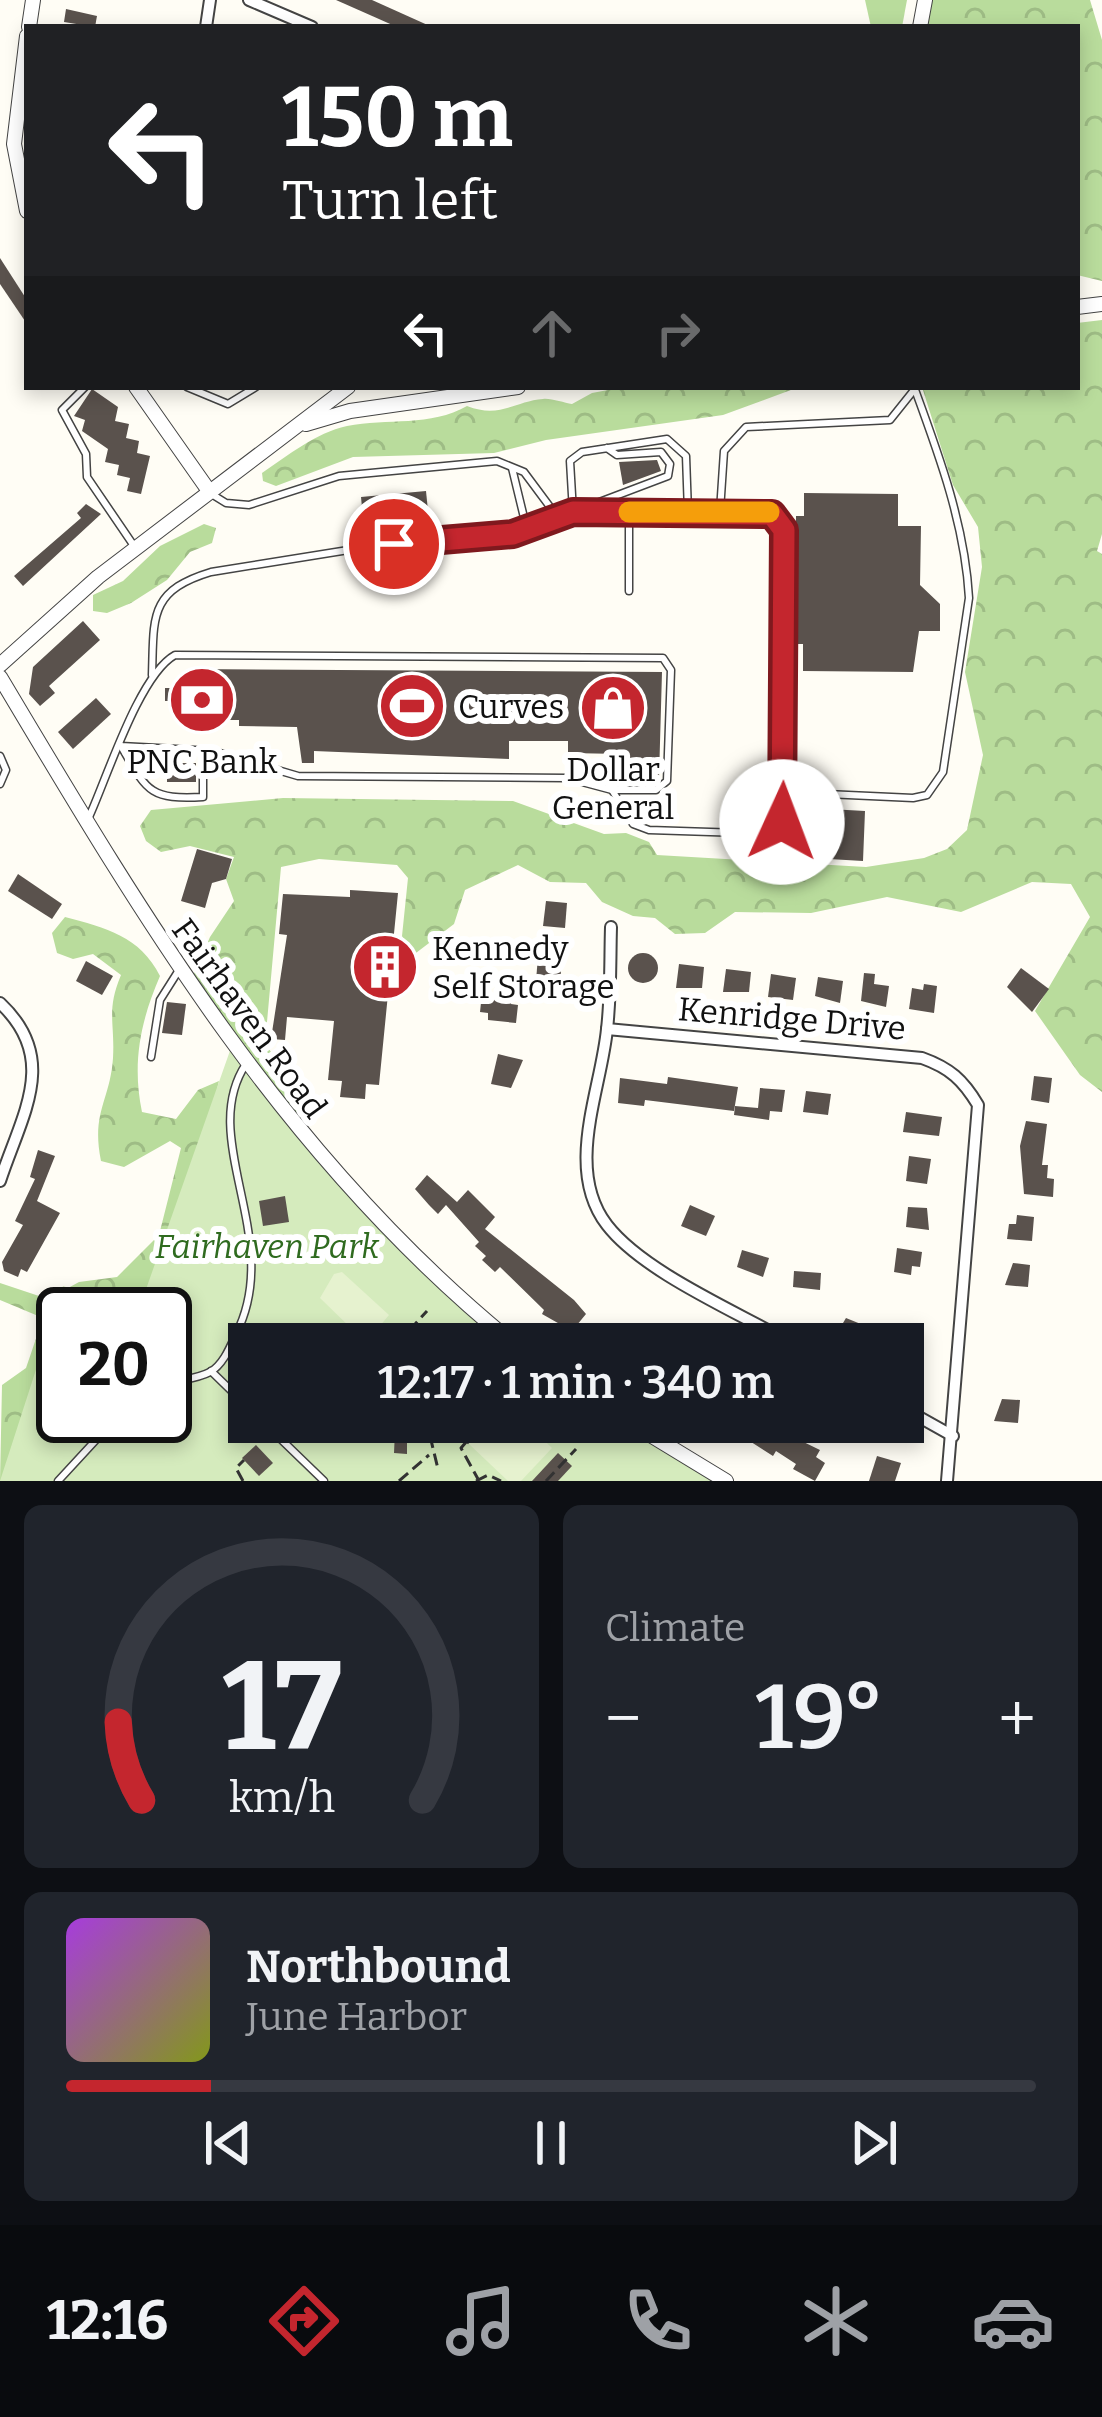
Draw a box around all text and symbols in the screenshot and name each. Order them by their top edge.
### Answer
text: 150 m [282,67,513,168]
icon: left [84,72,240,228]
text: Turn left [282,169,498,233]
icon: left [393,300,459,366]
icon: ahead [519,300,585,366]
icon: right [645,300,711,366]
pin [343,493,445,595]
icon: arrive [361,511,427,577]
bank icon: PNC Bank [167,665,237,735]
sports icon: Curves [377,671,447,741]
shop icon: Dollar General [578,673,648,743]
place label: Curves [458,687,564,727]
place label: PNC Bank [126,742,278,782]
place label: Dollar General [552,750,674,828]
position arrow [719,759,845,885]
street label: Fairhaven Road [163,911,335,1126]
place label: Kennedy Self Storage [432,929,615,1007]
building icon: Kennedy Self Storage [350,932,420,1002]
street label: Kenridge Drive [676,989,907,1049]
park label: Fairhaven Park [155,1227,380,1267]
speed limit sign: 20 [36,1287,192,1443]
text: 12:17 · 1 min · 340 m [378,1356,774,1410]
text: Climate [605,1605,745,1651]
text: 17 [222,1632,341,1782]
text: 19° [755,1664,885,1772]
text: − [605,1679,641,1758]
text: + [998,1679,1036,1758]
text: km/h [228,1771,335,1822]
text: Northbound [246,1940,511,1994]
text: June Harbor [246,1994,467,2040]
icon: previous [195,2110,261,2176]
icon: pause [518,2110,584,2176]
icon: next [841,2110,907,2176]
icon: directions [262,2279,346,2363]
icon: music [439,2279,523,2363]
icon: phone [616,2279,700,2363]
icon: climate [794,2279,878,2363]
icon: car [971,2279,1055,2363]
text: 12:16 [47,2289,168,2353]

